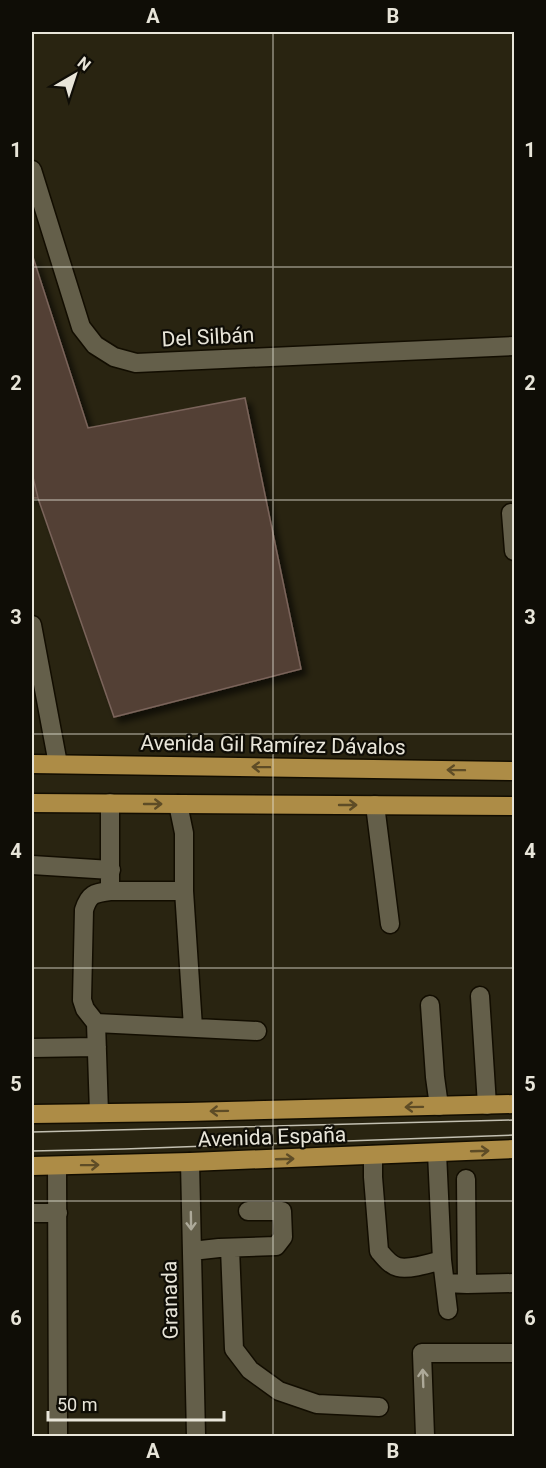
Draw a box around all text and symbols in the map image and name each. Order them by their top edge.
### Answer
text: A [146,4,160,28]
text: B [387,4,399,28]
north arrow [45,45,105,105]
text: N [74,53,94,75]
text: 1 [10,138,22,162]
text: 1 [524,138,536,162]
street label: Del Silbán [161,323,255,351]
text: 2 [10,371,22,395]
text: 2 [524,371,536,395]
text: 3 [10,605,22,629]
text: 3 [524,605,536,629]
street label: Avenida Gil Ramírez Dávalos [140,731,406,759]
one-way arrow [252,761,272,773]
one-way arrow [447,764,467,776]
one-way arrow [142,798,162,810]
one-way arrow [337,799,357,811]
text: 4 [10,839,22,863]
text: 4 [524,839,536,863]
text: 5 [10,1072,22,1096]
text: 5 [524,1072,536,1096]
one-way arrow [405,1101,425,1113]
one-way arrow [210,1106,230,1117]
street label: Avenida España [197,1122,347,1152]
one-way arrow [469,1145,489,1156]
one-way arrow [274,1153,294,1164]
one-way arrow [79,1159,99,1171]
one-way arrow [185,1210,197,1230]
street label: Granada [157,1260,183,1340]
text: 6 [10,1306,22,1330]
text: 6 [524,1306,536,1330]
one-way arrow [417,1369,429,1389]
scale bar [48,1384,224,1422]
text: 50 m [57,1394,97,1415]
text: A [146,1439,160,1463]
text: B [387,1439,399,1463]

